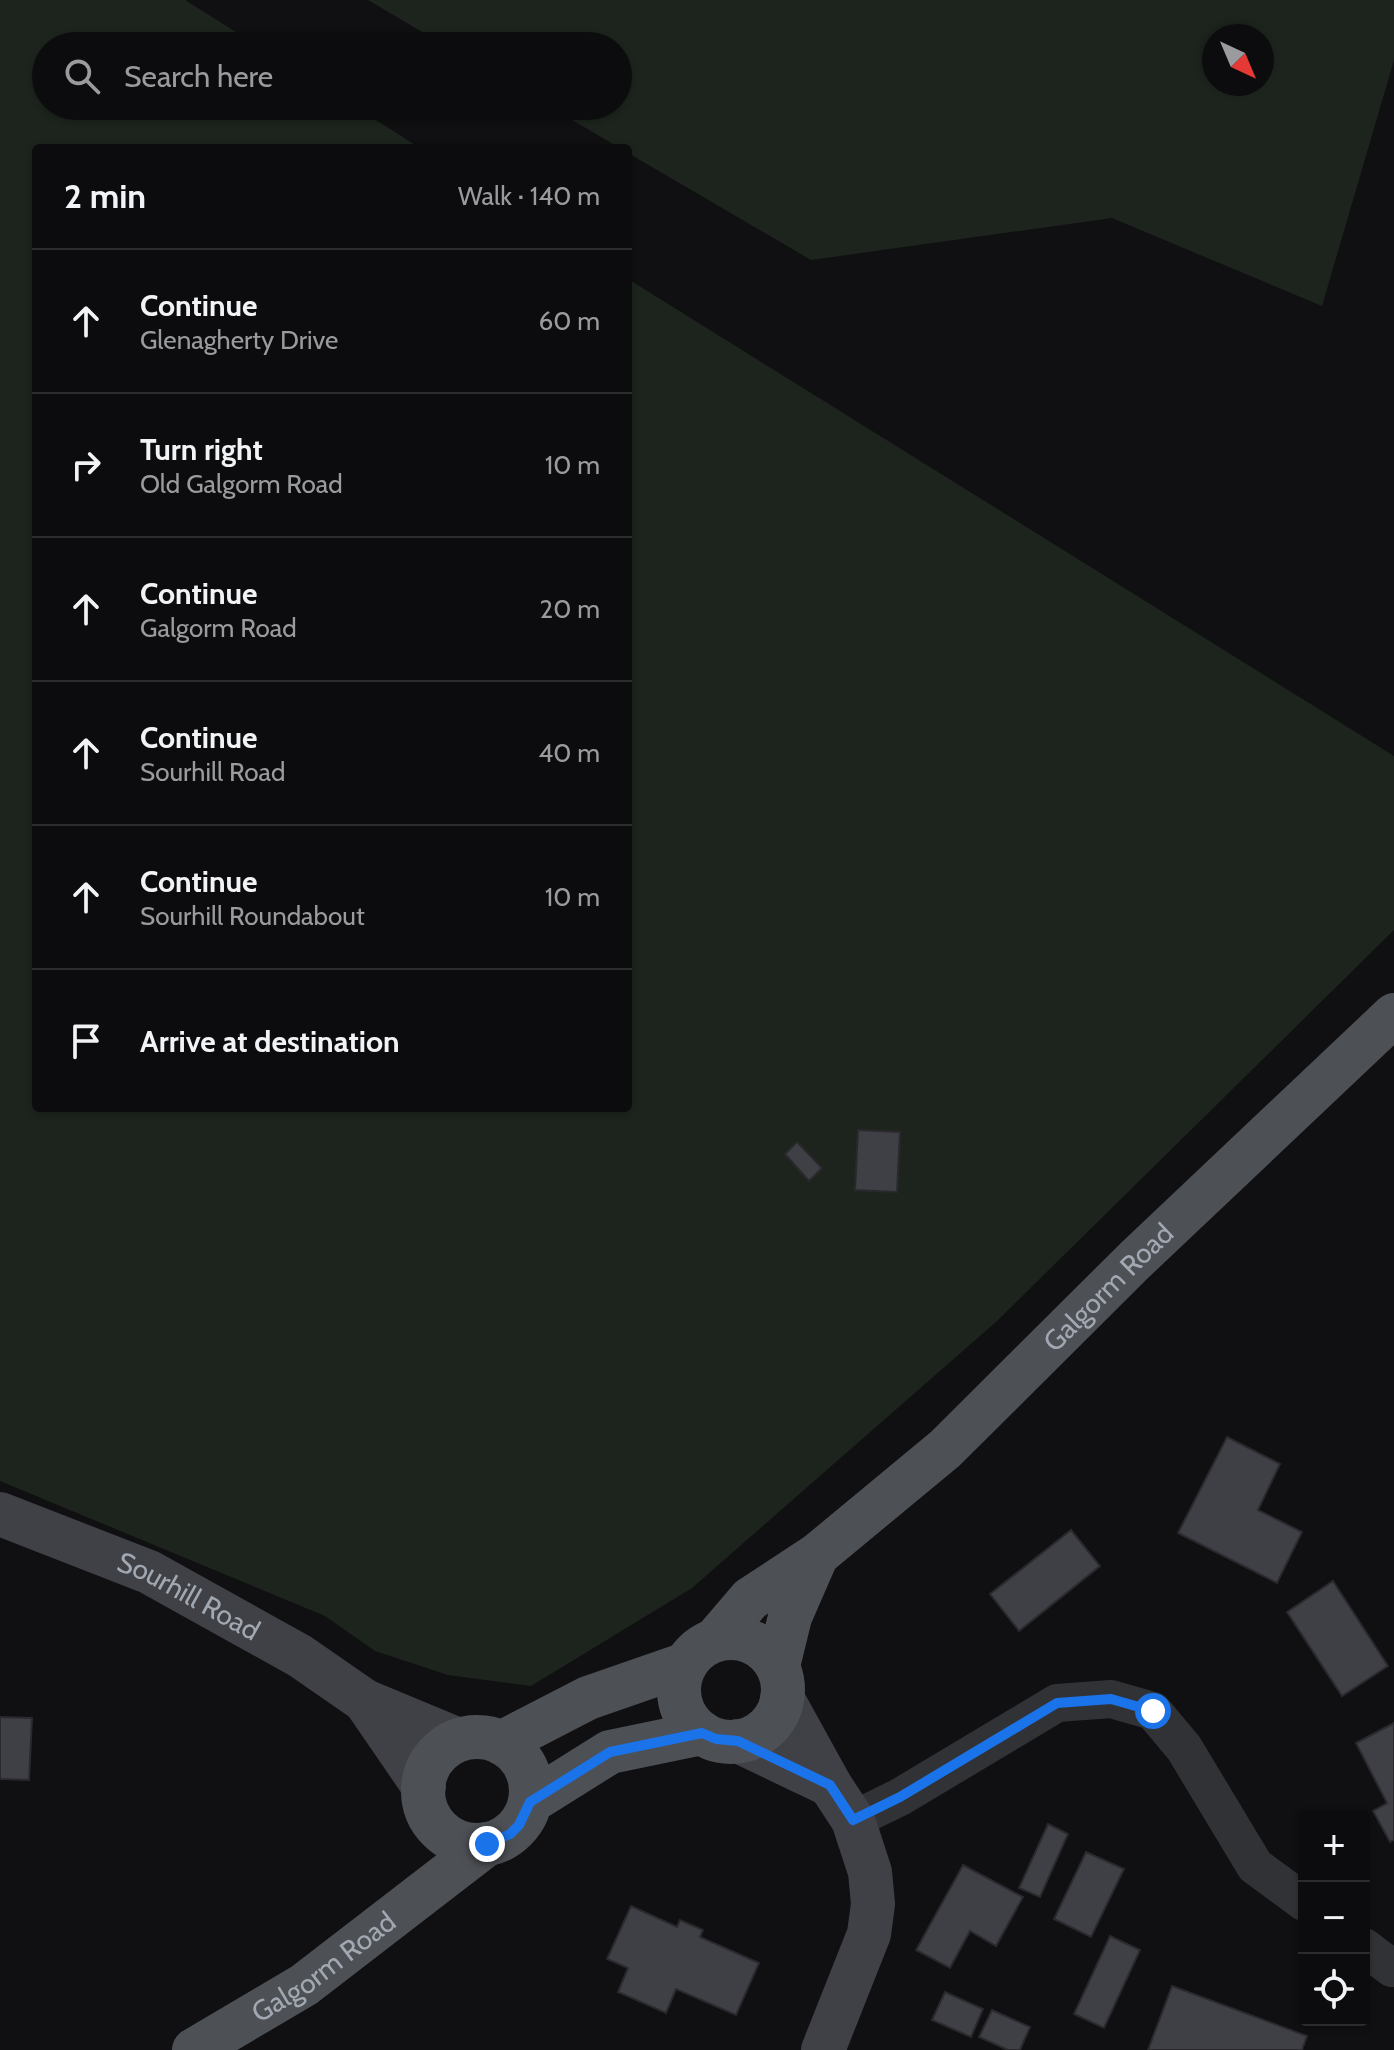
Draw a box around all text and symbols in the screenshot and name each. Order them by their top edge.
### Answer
north arrow [1202,24,1274,96]
search box [32,32,632,120]
icon: search [60,54,104,98]
text: Search here [124,58,273,95]
text: 2 min [64,175,146,217]
text: Walk · 140 m [458,180,600,212]
text: Continue [140,287,257,324]
icon: ahead [64,299,108,343]
text: 60 m [538,305,600,337]
text: Glenagherty Drive [140,324,338,356]
text: Turn right [140,431,263,468]
icon: right [64,443,108,487]
text: 10 m [545,449,600,481]
text: Old Galgorm Road [140,468,343,500]
text: Continue [140,575,257,612]
icon: ahead [64,587,108,631]
text: 20 m [540,593,600,625]
text: Galgorm Road [140,612,297,644]
text: Continue [140,719,257,756]
icon: ahead [64,731,108,775]
text: 40 m [538,737,600,769]
text: Sourhill Road [140,756,285,788]
text: Continue [140,863,257,900]
icon: ahead [64,875,108,919]
text: 10 m [545,881,600,913]
text: Sourhill Roundabout [140,900,365,932]
icon: arrive [64,1019,108,1063]
text: Arrive at destination [140,1023,400,1060]
street label: Galgorm Road [1036,1216,1180,1359]
street label: Sourhill Road [113,1544,266,1647]
route start [1135,1693,1171,1729]
map controls [1298,1810,1370,2026]
button: + [1298,1810,1370,1882]
route end [469,1826,505,1862]
button: − [1298,1882,1370,1954]
street label: Galgorm Road [245,1904,402,2029]
button: locate [1298,1954,1370,2026]

